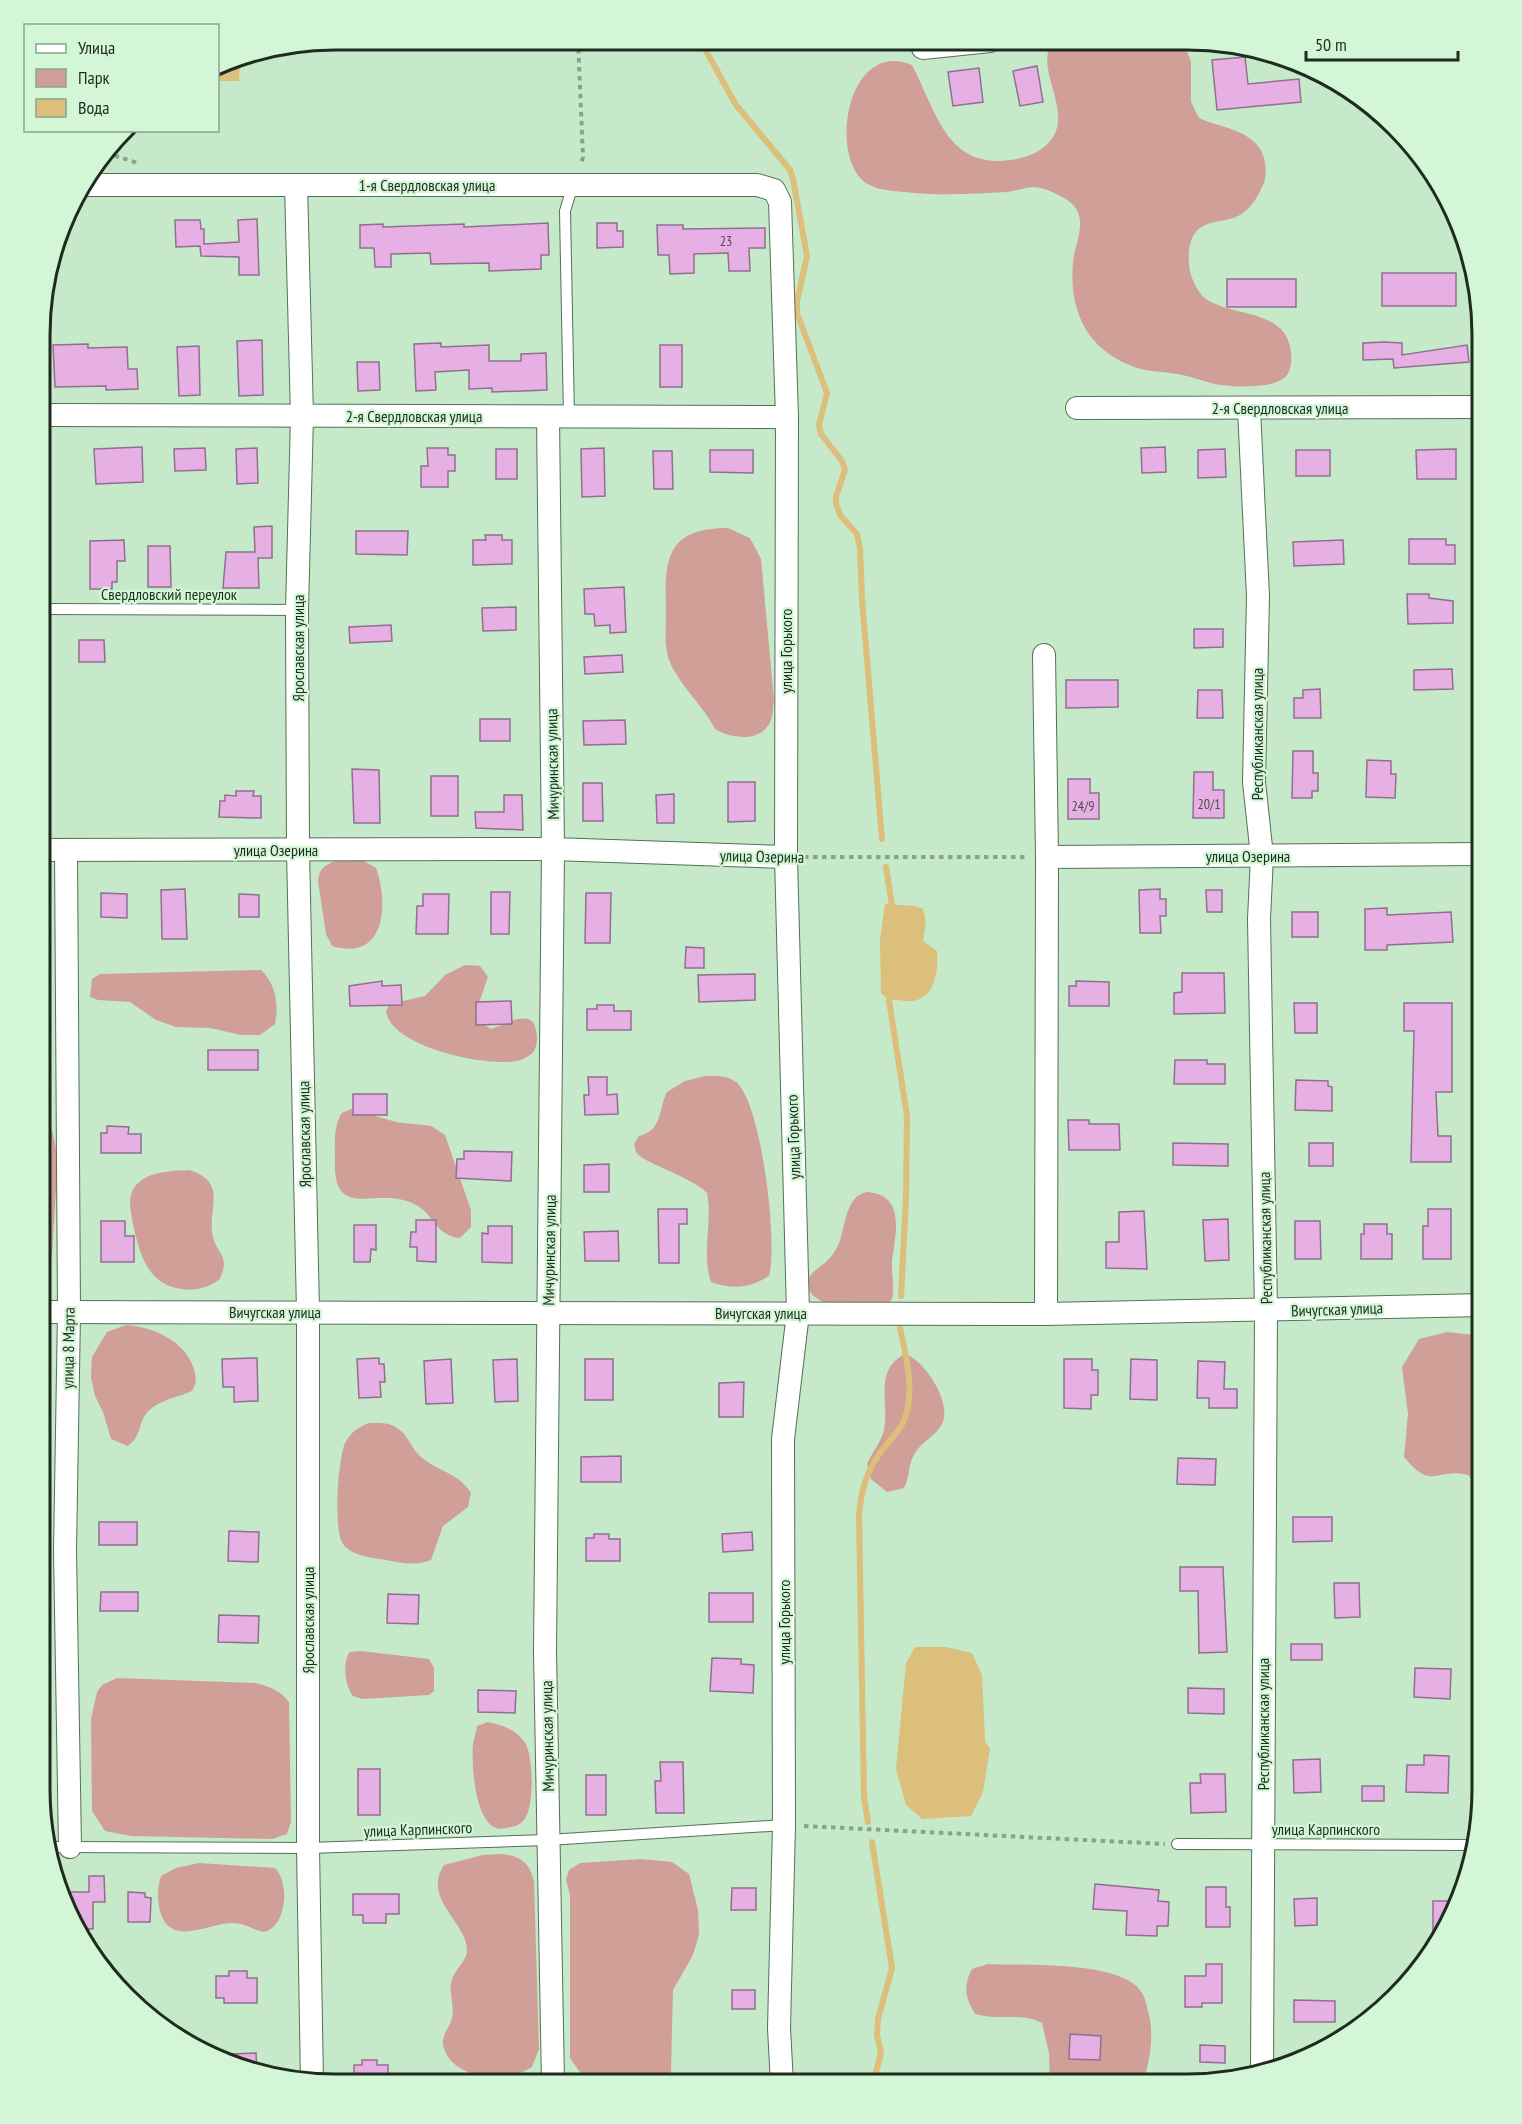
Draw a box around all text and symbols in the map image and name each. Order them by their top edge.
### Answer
legend [24,24,219,132]
scale bar [1306,24,1458,62]
text: 50 m [1315,33,1347,56]
text: Улица [78,36,115,59]
text: Парк [78,66,109,89]
text: Вода [78,96,109,119]
street label: 1-я Свердловская улица [359,175,495,195]
house number: 23 [720,232,732,250]
street label: 2-я Свердловская улица [1212,398,1348,418]
street label: 2-я Свердловская улица [346,406,482,426]
street label: Свердловский переулок [101,584,238,604]
street label: Ярославская улица [288,595,308,701]
street label: улица Горького [776,609,796,693]
street label: Республиканская улица [1247,668,1267,800]
street label: Мичуринская улица [541,708,563,820]
house number: 20/1 [1197,795,1221,813]
house number: 24/9 [1071,797,1095,815]
street label: улица Озерина [234,840,318,860]
street label: улица Озерина [720,845,804,867]
street label: улица Озерина [1206,846,1290,866]
street label: Ярославская улица [293,1080,315,1188]
street label: улица Горького [782,1094,804,1180]
street label: Республиканская улица [1254,1172,1276,1304]
street label: Мичуринская улица [538,1194,560,1306]
street label: Вичугская улица [1291,1297,1383,1321]
street label: Вичугская улица [229,1302,321,1322]
street label: Вичугская улица [715,1303,807,1323]
street label: улица 8 Марта [57,1307,79,1389]
street label: Ярославская улица [298,1567,318,1673]
street label: улица Горького [774,1580,794,1664]
street label: Республиканская улица [1253,1658,1273,1790]
street label: Мичуринская улица [536,1680,558,1792]
street label: улица Карпинского [363,1817,473,1841]
street label: улица Карпинского [1272,1819,1380,1839]

